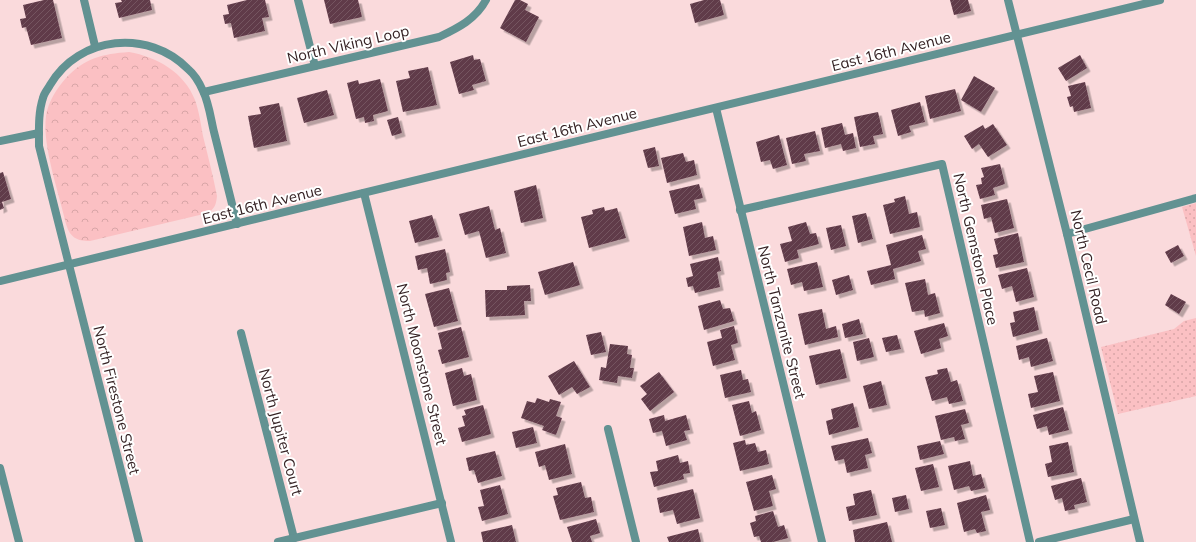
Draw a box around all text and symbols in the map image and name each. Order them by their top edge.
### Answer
street label: North Viking Loop [285,21,411,67]
street label: East 16th Avenue [829,27,953,75]
street label: East 16th Avenue [515,103,639,151]
street label: North Gemstone Place [949,171,1003,327]
street label: East 16th Avenue [200,180,324,228]
street label: North Cecil Road [1067,208,1111,326]
street label: North Tanzanite Street [754,243,810,401]
street label: North Moonstone Street [393,281,451,447]
street label: North Firestone Street [89,324,145,476]
street label: North Jupiter Court [255,367,307,497]

